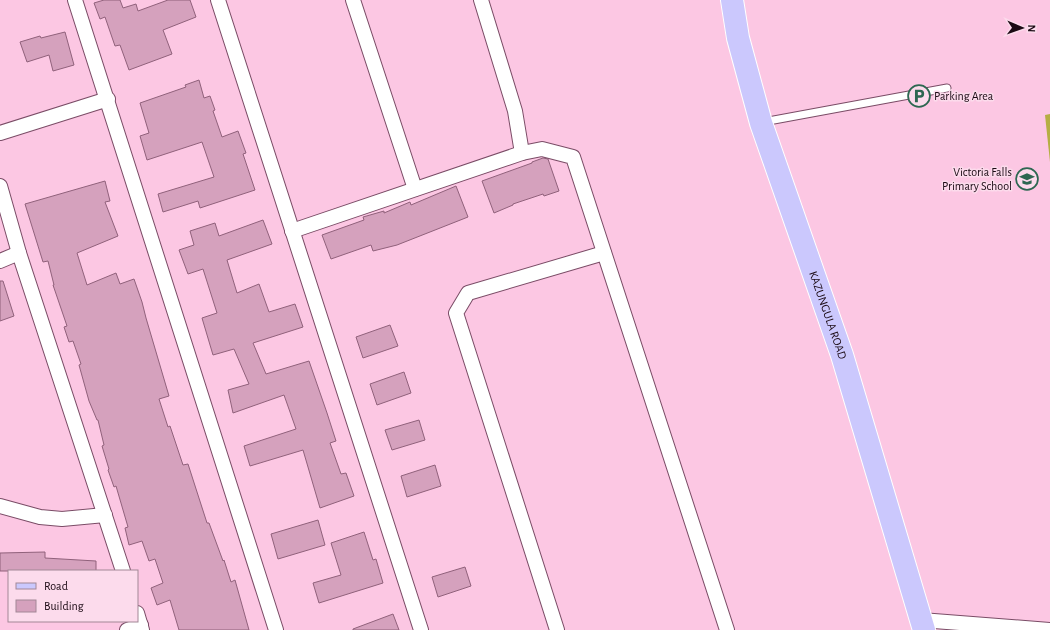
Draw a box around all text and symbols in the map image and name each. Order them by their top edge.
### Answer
north arrow [1002,8,1042,48]
text: N [1026,24,1037,32]
parking icon: Parking Area [906,83,932,109]
place label: Parking Area [934,90,994,102]
place label: Victoria Falls Primary School [942,166,1012,193]
school or university icon: Victoria Falls Primary School [1014,166,1040,192]
street label: KAZUNGULA ROAD [807,269,849,361]
legend [8,570,138,622]
text: Road [44,580,68,592]
text: Building [44,600,84,612]

